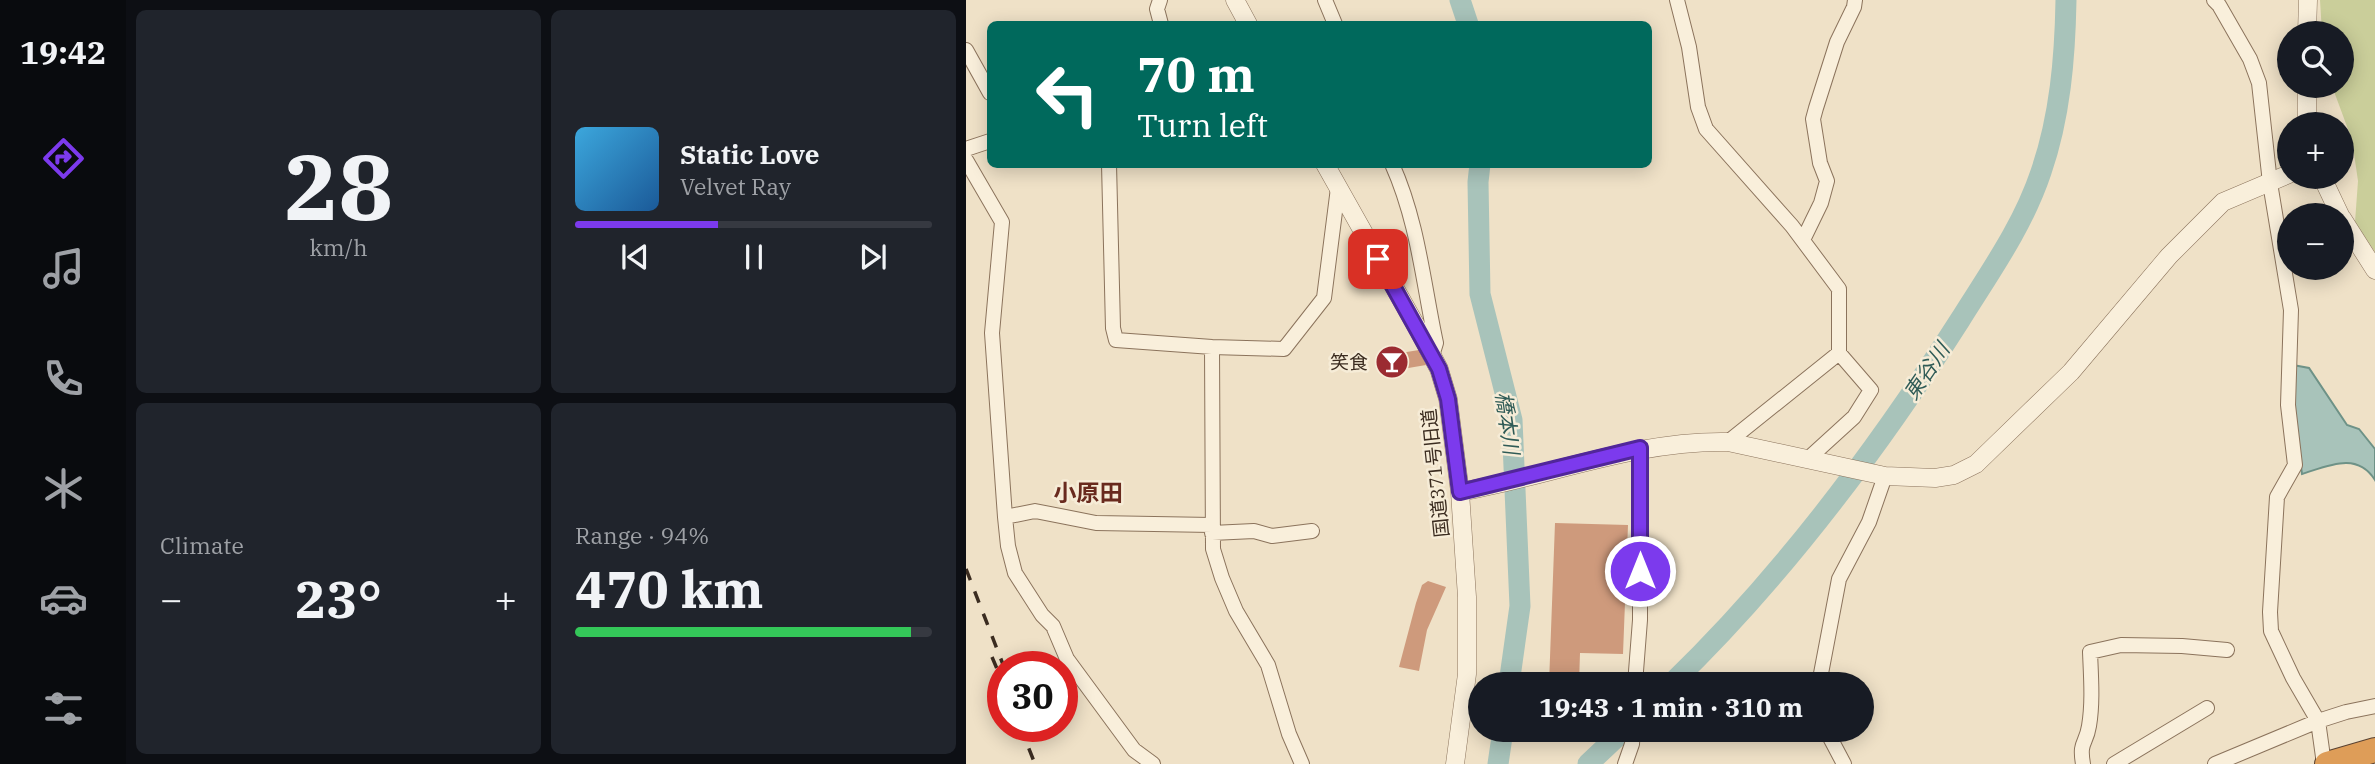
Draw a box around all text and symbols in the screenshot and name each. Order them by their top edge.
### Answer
map controls [2277,21,2354,280]
button: search [2277,21,2354,98]
text: 19:42 [20,31,106,73]
text: 70 m [1137,42,1255,105]
icon: left [1022,49,1113,140]
text: Turn left [1137,104,1268,146]
button: + [2277,112,2354,189]
text: 28 [284,127,393,245]
icon: directions [39,134,88,183]
text: Static Love [680,137,819,171]
text: Velvet Ray [680,171,791,201]
button: − [2277,203,2354,280]
pin [1348,229,1408,289]
text: km/h [309,232,368,262]
icon: previous [616,238,654,276]
icon: pause [735,238,773,276]
icon: next [854,238,892,276]
icon: arrive [1359,240,1397,278]
icon: music [39,244,88,293]
water label: 東谷川 [1897,335,1956,405]
bar icon: 笑食 [1373,343,1411,381]
place label: 笑食 [1330,350,1368,374]
icon: phone [39,354,88,403]
water label: 橋本川 [1490,390,1527,458]
street label: 国道371号旧道 [1416,407,1454,539]
icon: climate [39,464,88,513]
district label: 小原田 [1054,477,1123,507]
text: Range · 94% [575,520,709,550]
text: Climate [160,530,244,560]
position arrow [1603,534,1677,608]
text: 470 km [575,555,764,622]
text: 23° [295,565,382,632]
icon: car [39,574,88,623]
text: − [160,574,183,623]
text: + [494,574,517,623]
speed limit sign: 30 [987,651,1078,742]
icon: filters [39,684,88,733]
text: 19:43 · 1 min · 310 m [1539,690,1803,724]

